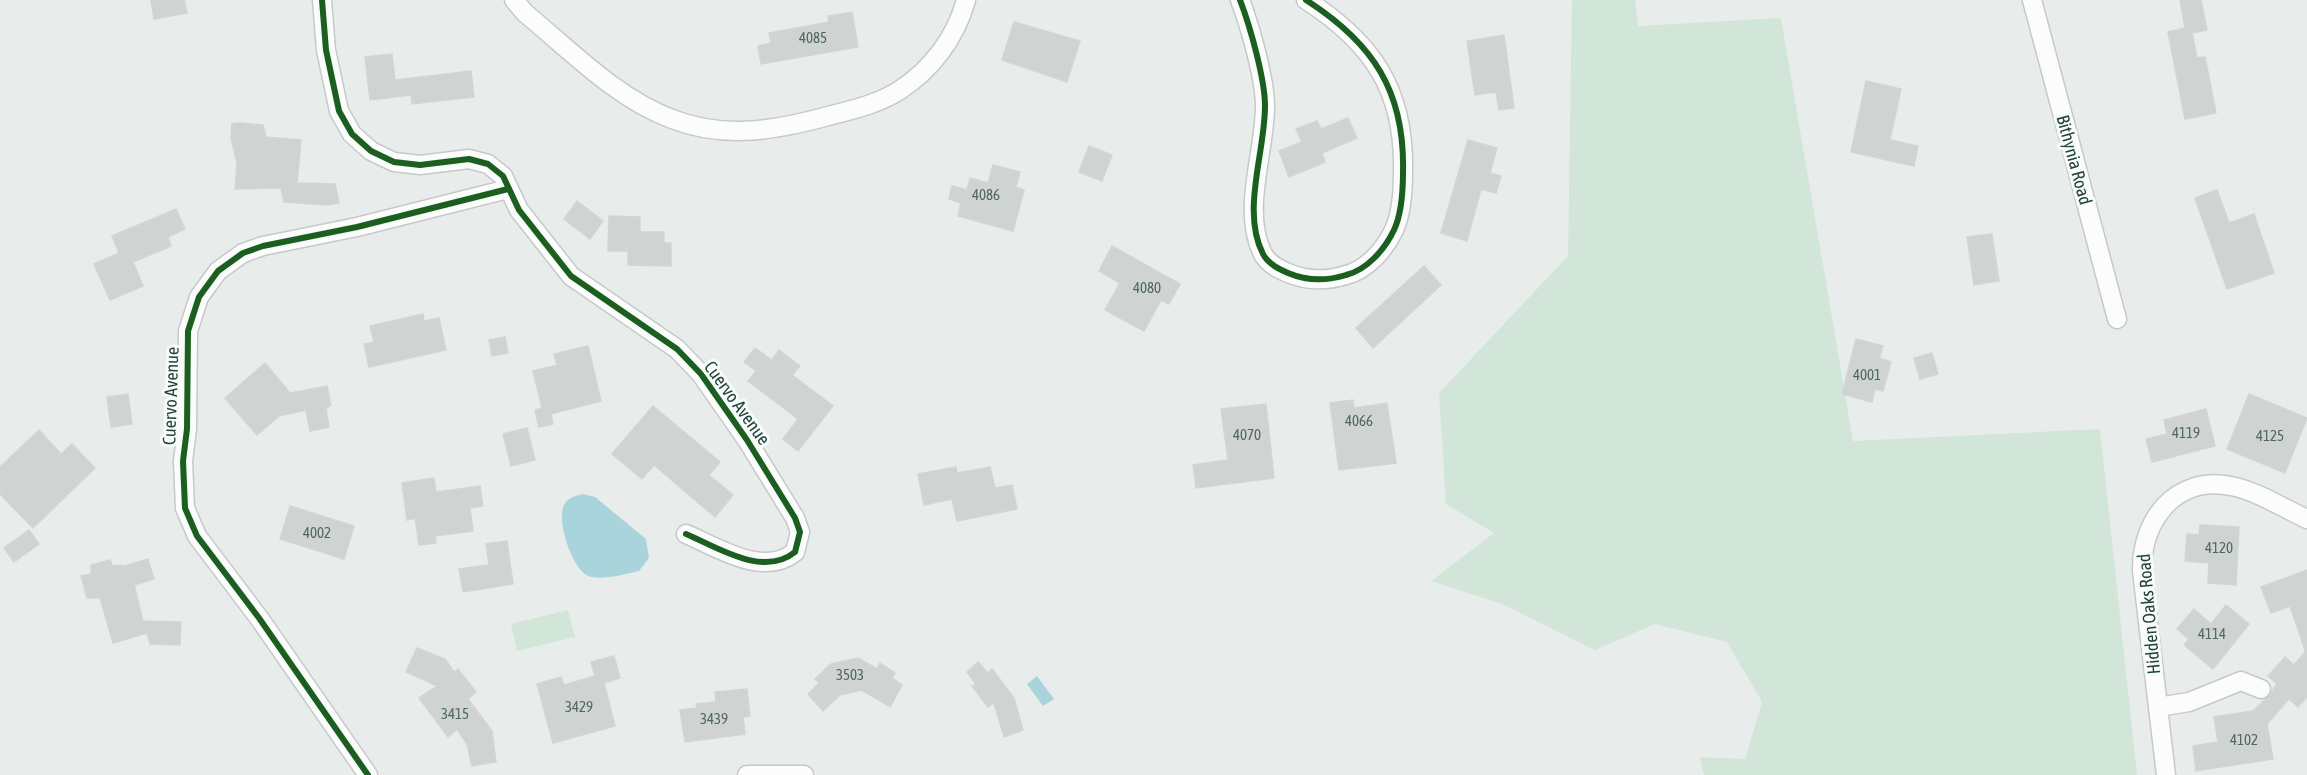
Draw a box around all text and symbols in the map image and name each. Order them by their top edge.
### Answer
house number: 4085 [799,29,827,46]
street label: Bithynia Road [2052,113,2097,207]
house number: 4086 [972,186,1000,203]
house number: 4080 [1133,279,1161,296]
street label: Cuervo Avenue [158,347,183,445]
street label: Cuervo Avenue [700,357,775,449]
house number: 4001 [1853,366,1881,383]
house number: 4066 [1345,412,1373,429]
house number: 4119 [2172,424,2200,441]
house number: 4070 [1233,426,1261,443]
house number: 4125 [2256,427,2284,444]
house number: 4002 [303,524,331,541]
house number: 4120 [2205,539,2233,556]
street label: Hidden Oaks Road [2133,553,2164,675]
house number: 4114 [2198,625,2226,642]
house number: 3503 [836,666,864,683]
house number: 3429 [565,698,593,715]
house number: 3415 [441,705,469,722]
house number: 3439 [700,710,728,727]
house number: 4102 [2230,731,2258,748]

